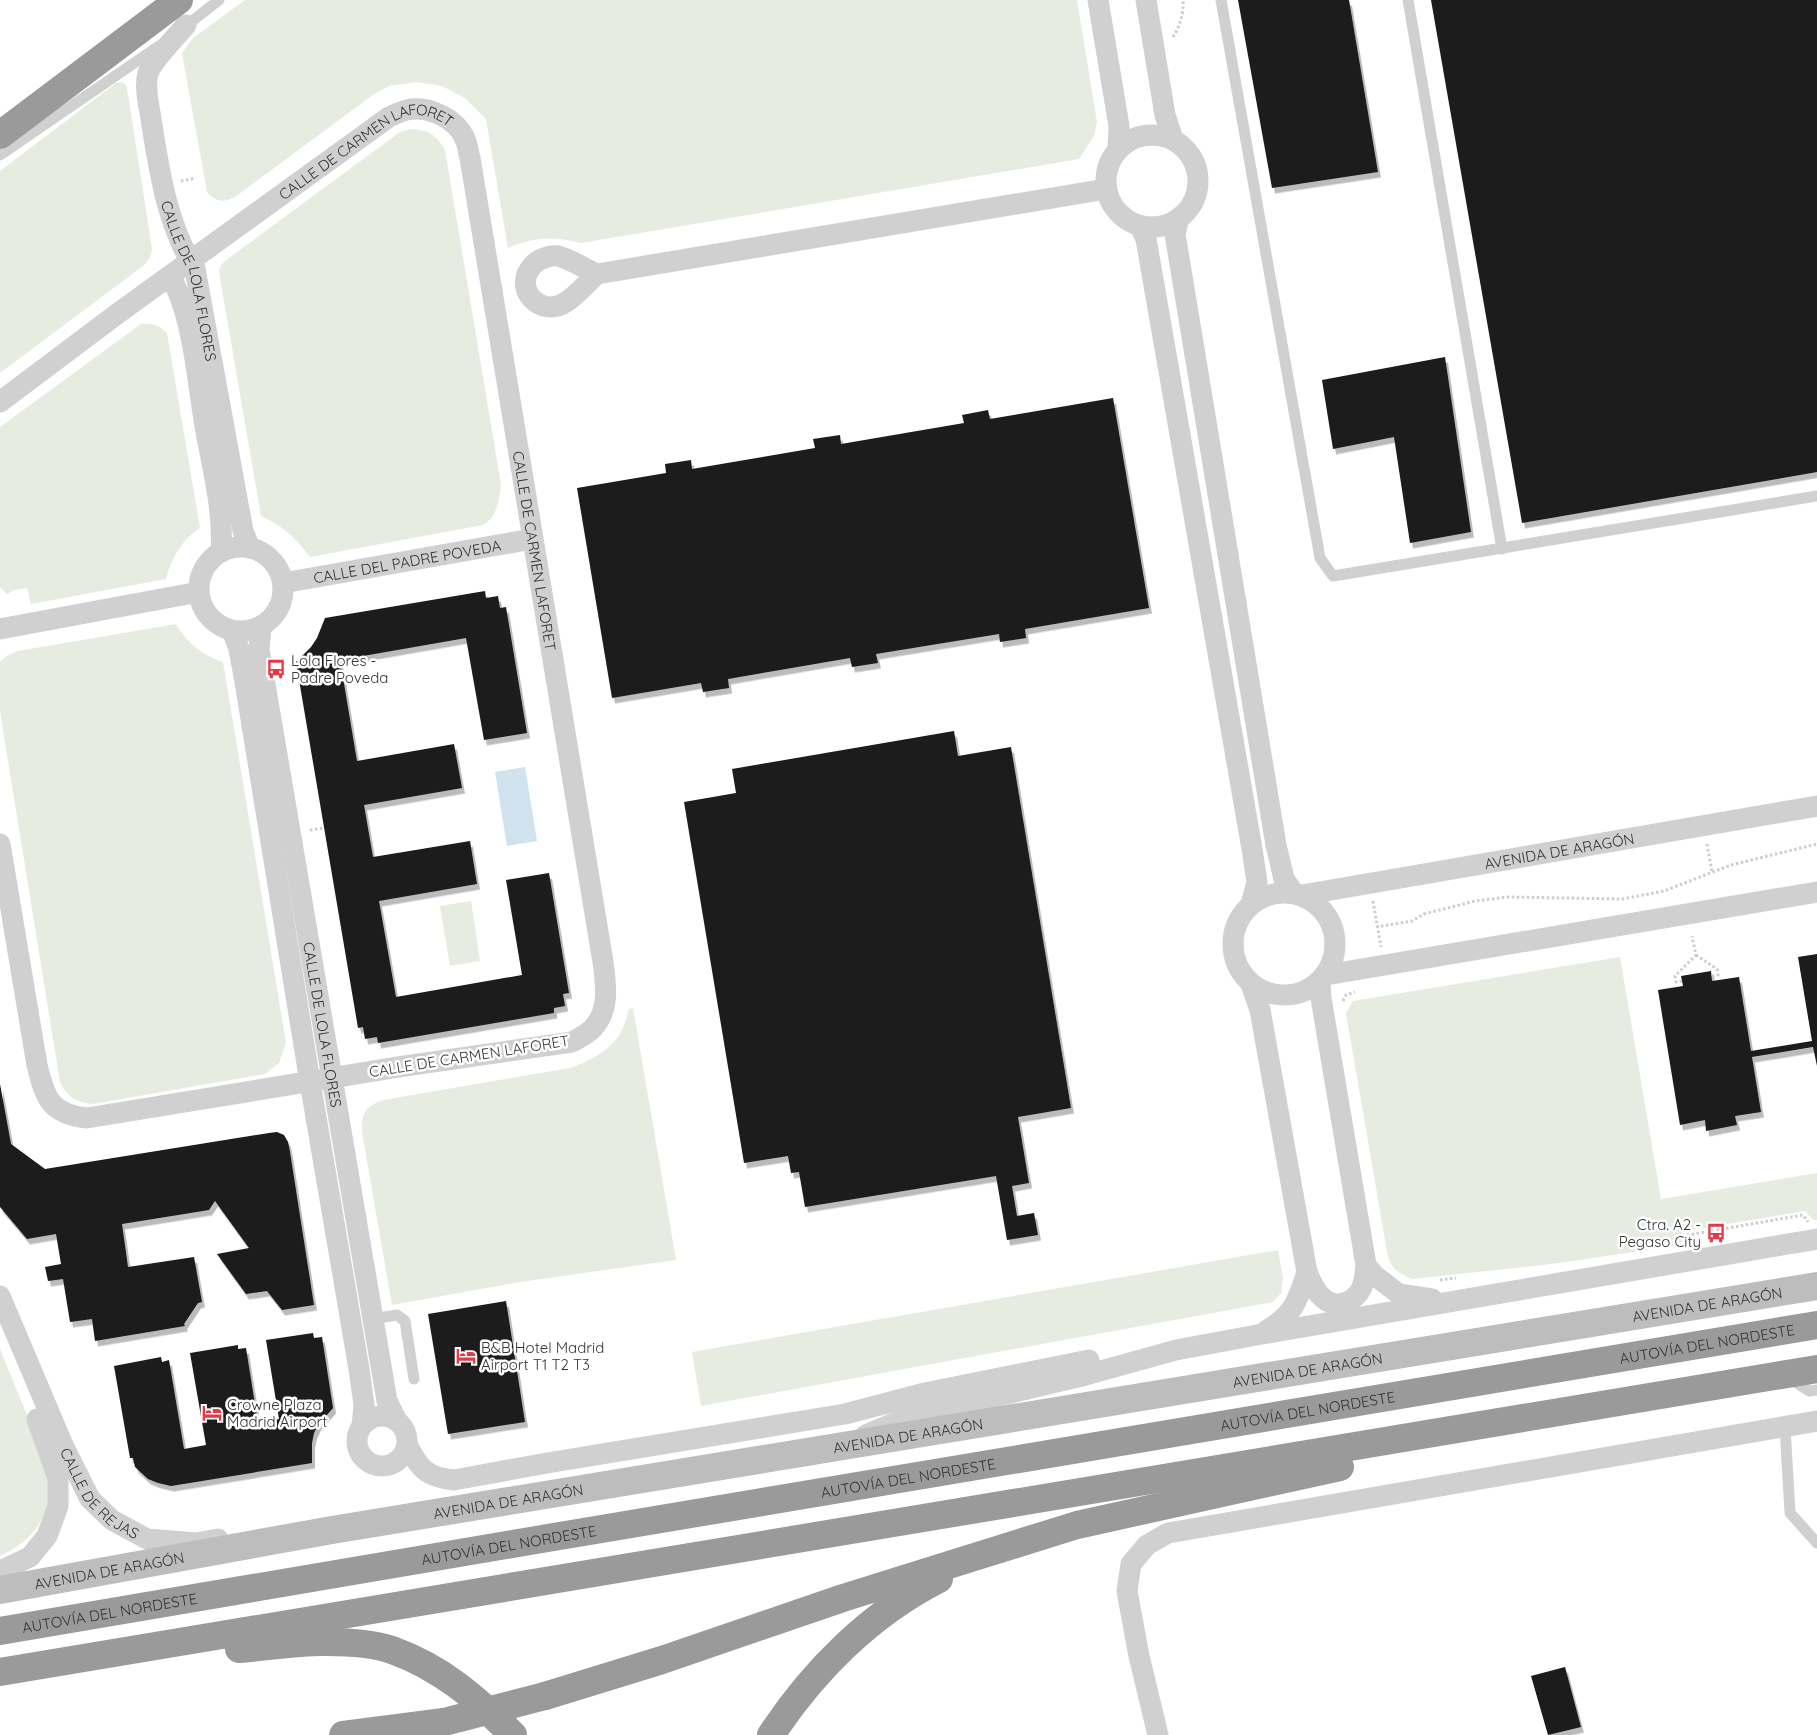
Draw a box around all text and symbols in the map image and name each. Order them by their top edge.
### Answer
street label: CALLE DE CARMEN LAFORET [275,99,458,204]
street label: CALLE DE LOLA FLORES [157,198,221,363]
street label: CALLE DE CARMEN LAFORET [509,450,561,652]
street label: CALLE DEL PADRE POVEDA [312,535,503,587]
place label: Lola Flores - Padre Poveda [291,651,388,687]
bus stop icon: Lola Flores - Padre Poveda [265,658,287,680]
street label: AVENIDA DE ARAGÓN [1483,828,1636,873]
street label: CALLE DE LOLA FLORES [299,940,346,1109]
street label: CALLE DE CARMEN LAFORET [368,1031,570,1081]
place label: Ctra. A2 - Pegaso City [1619,1215,1701,1251]
bus stop icon: Ctra. A2 - Pegaso City [1705,1222,1727,1244]
street label: AVENIDA DE ARAGÓN [1631,1282,1784,1326]
street label: AUTOVÍA DEL NORDESTE [1618,1319,1796,1368]
place label: B&B Hotel Madrid Airport T1 T2 T3 [481,1338,604,1374]
hotel icon: B&B Hotel Madrid Airport T1 T2 T3 [455,1345,477,1367]
street label: AVENIDA DE ARAGÓN [1231,1348,1384,1391]
street label: AUTOVÍA DEL NORDESTE [1219,1386,1396,1435]
place label: Crowne Plaza Madrid Airport [227,1395,327,1431]
hotel icon: Crowne Plaza Madrid Airport [201,1402,223,1424]
street label: AVENIDA DE ARAGÓN [831,1414,984,1457]
street label: CALLE DE REJAS [56,1444,143,1543]
street label: AUTOVÍA DEL NORDESTE [819,1454,997,1502]
street label: AVENIDA DE ARAGÓN [432,1479,585,1523]
street label: AUTOVÍA DEL NORDESTE [420,1521,598,1569]
street label: AVENIDA DE ARAGÓN [33,1547,186,1593]
street label: AUTOVÍA DEL NORDESTE [20,1588,198,1637]

